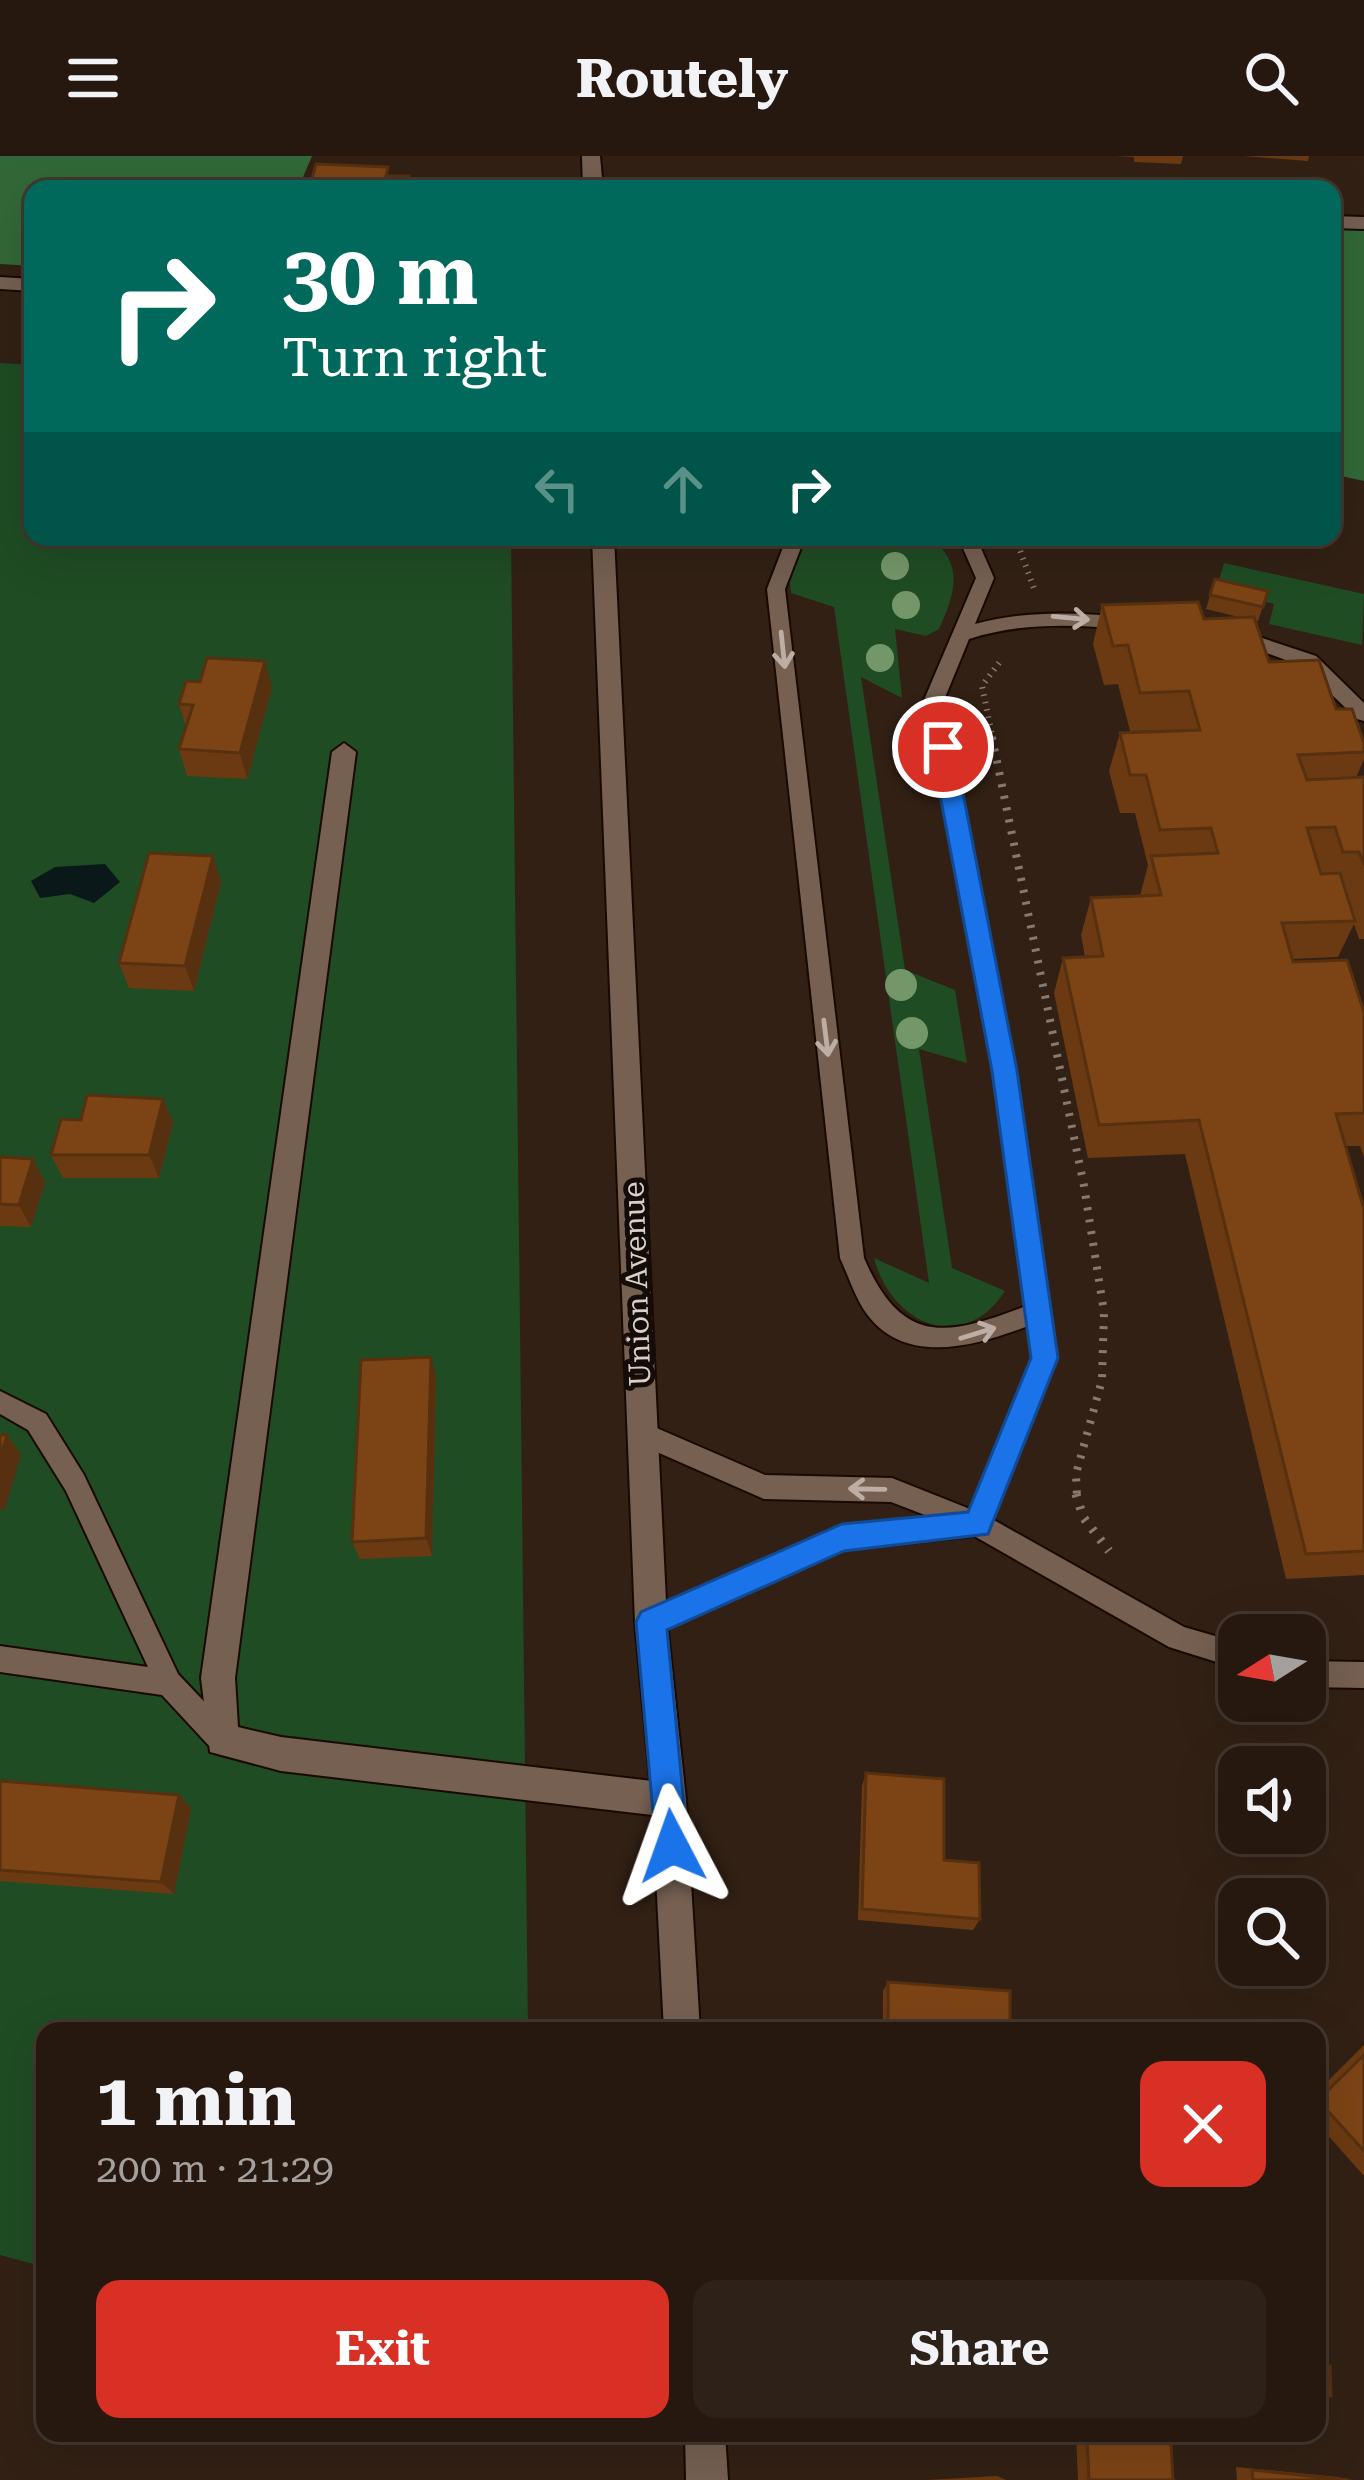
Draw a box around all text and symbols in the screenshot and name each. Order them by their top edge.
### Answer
icon: menu [60,45,126,111]
icon: search [1238,45,1304,111]
text: Routely [576,47,788,110]
text: 30 m [282,226,478,324]
icon: right [84,228,240,384]
text: Turn right [282,326,547,389]
icon: left [524,456,590,522]
icon: ahead [650,456,716,522]
icon: right [776,456,842,522]
one-way arrow [1051,606,1090,629]
one-way arrow [772,630,795,669]
pin [892,696,994,798]
icon: arrive [910,714,976,780]
one-way arrow [816,1017,838,1056]
street label: Union Avenue [615,1181,658,1387]
one-way arrow [958,1321,996,1343]
one-way arrow [848,1477,887,1500]
north arrow [1218,1614,1326,1722]
map controls [1218,1614,1326,1986]
button: sound [1218,1746,1326,1854]
position arrow [609,1783,735,1909]
button: search [1218,1878,1326,1986]
text: 1 min [96,2058,296,2143]
button: close [1140,2061,1266,2187]
text: 200 m · 21:29 [96,2146,334,2192]
button: Exit [96,2280,669,2418]
button: Share [693,2280,1266,2418]

